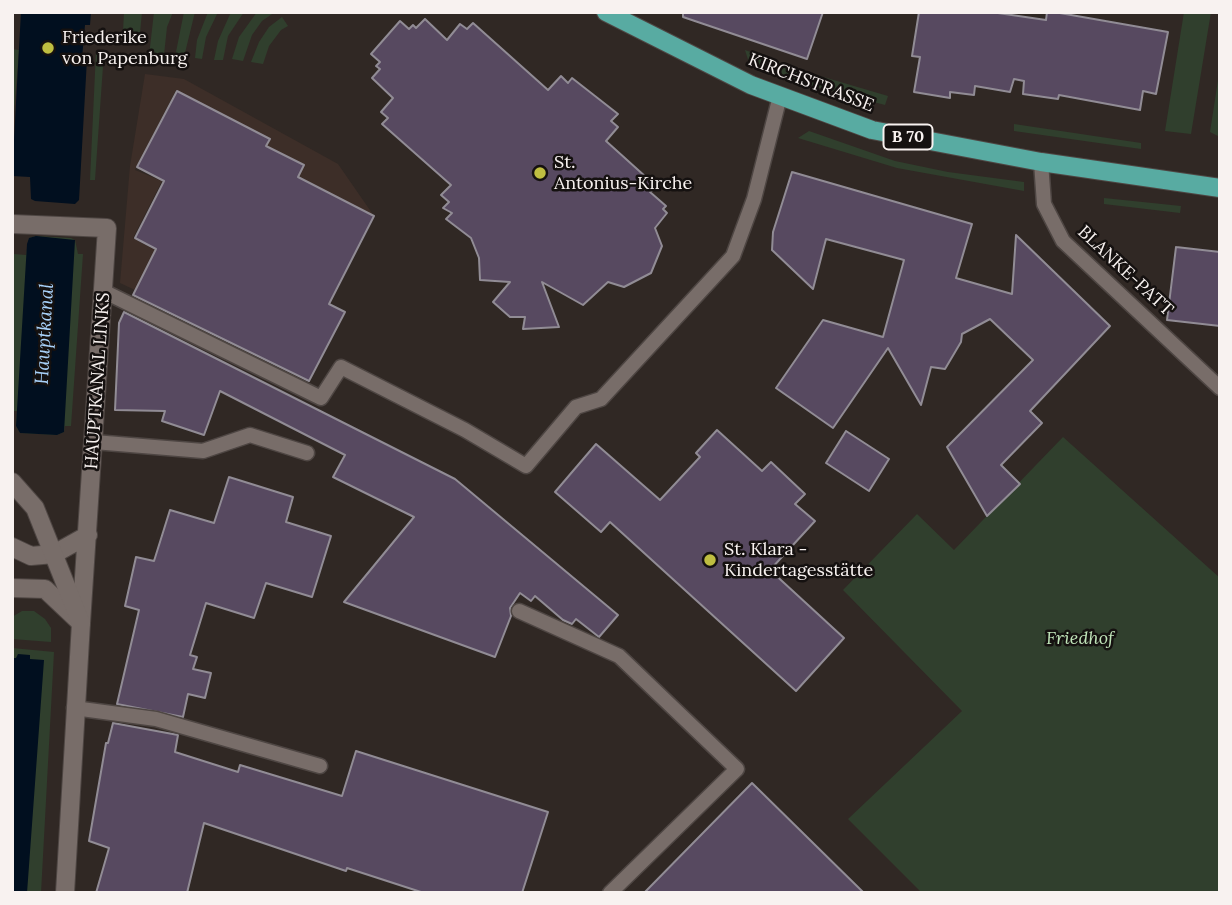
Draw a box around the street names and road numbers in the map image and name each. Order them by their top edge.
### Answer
street label: KIRCHSTRASSE [745,49,877,117]
road number: B 70 [884,125,932,150]
street label: BLANKE-PATT [1073,221,1177,321]
street label: HAUPTKANAL LINKS [81,292,115,470]

